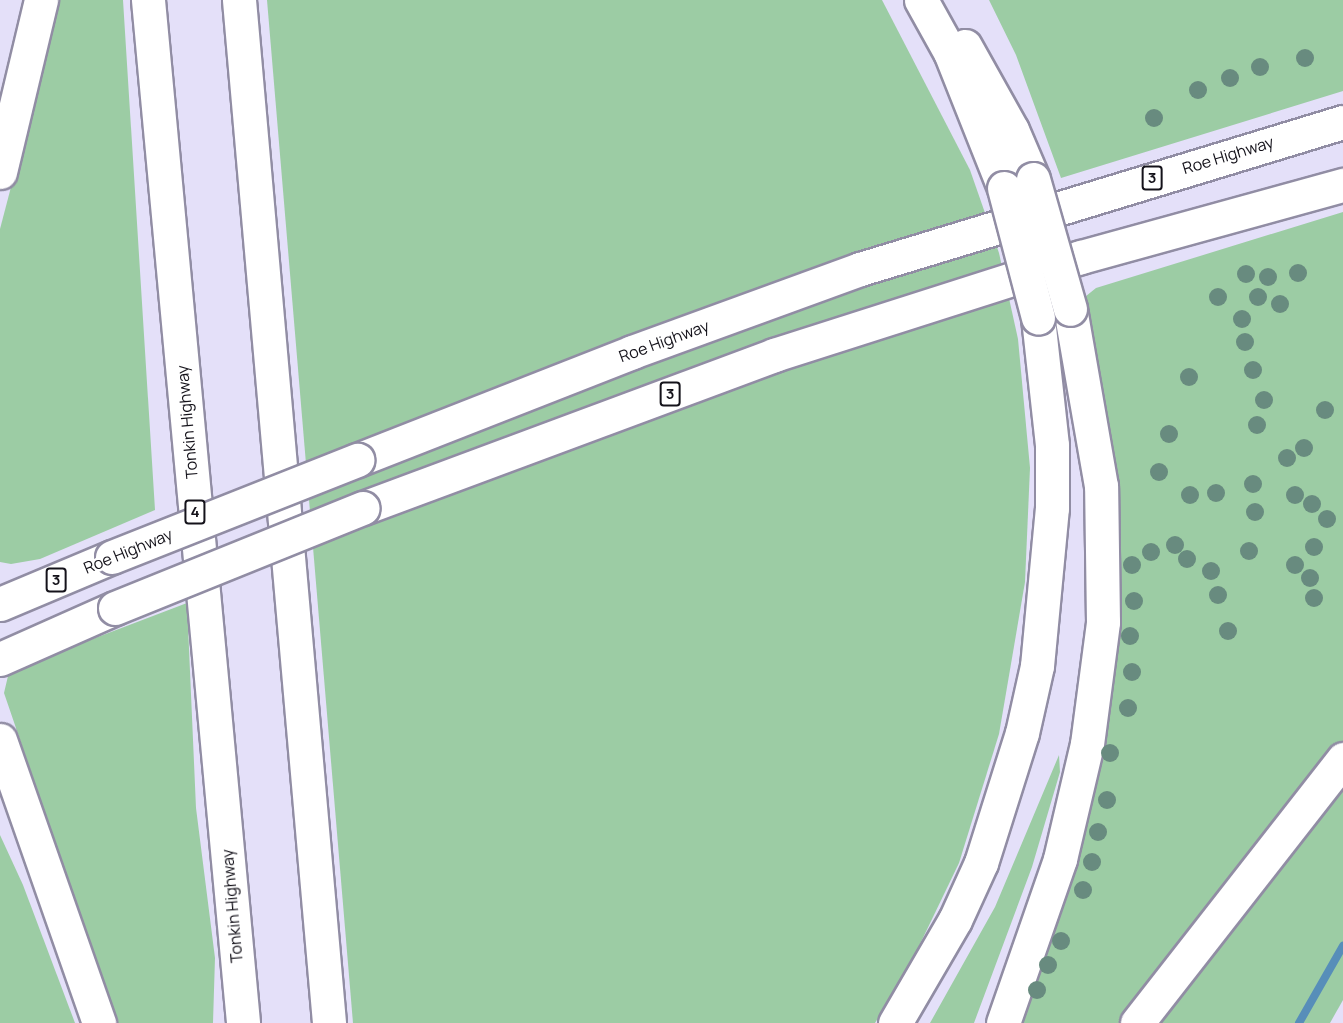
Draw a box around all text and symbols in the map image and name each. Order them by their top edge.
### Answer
street label: Roe Highway [1180,132,1276,178]
road number: 3 [1142,166,1162,190]
street label: Roe Highway [616,316,712,366]
street label: Tonkin Highway [172,364,202,480]
road number: 3 [660,382,680,406]
road number: 4 [183,500,207,524]
street label: Roe Highway [81,524,175,578]
road number: 3 [46,568,66,592]
street label: Tonkin Highway [217,848,247,964]

